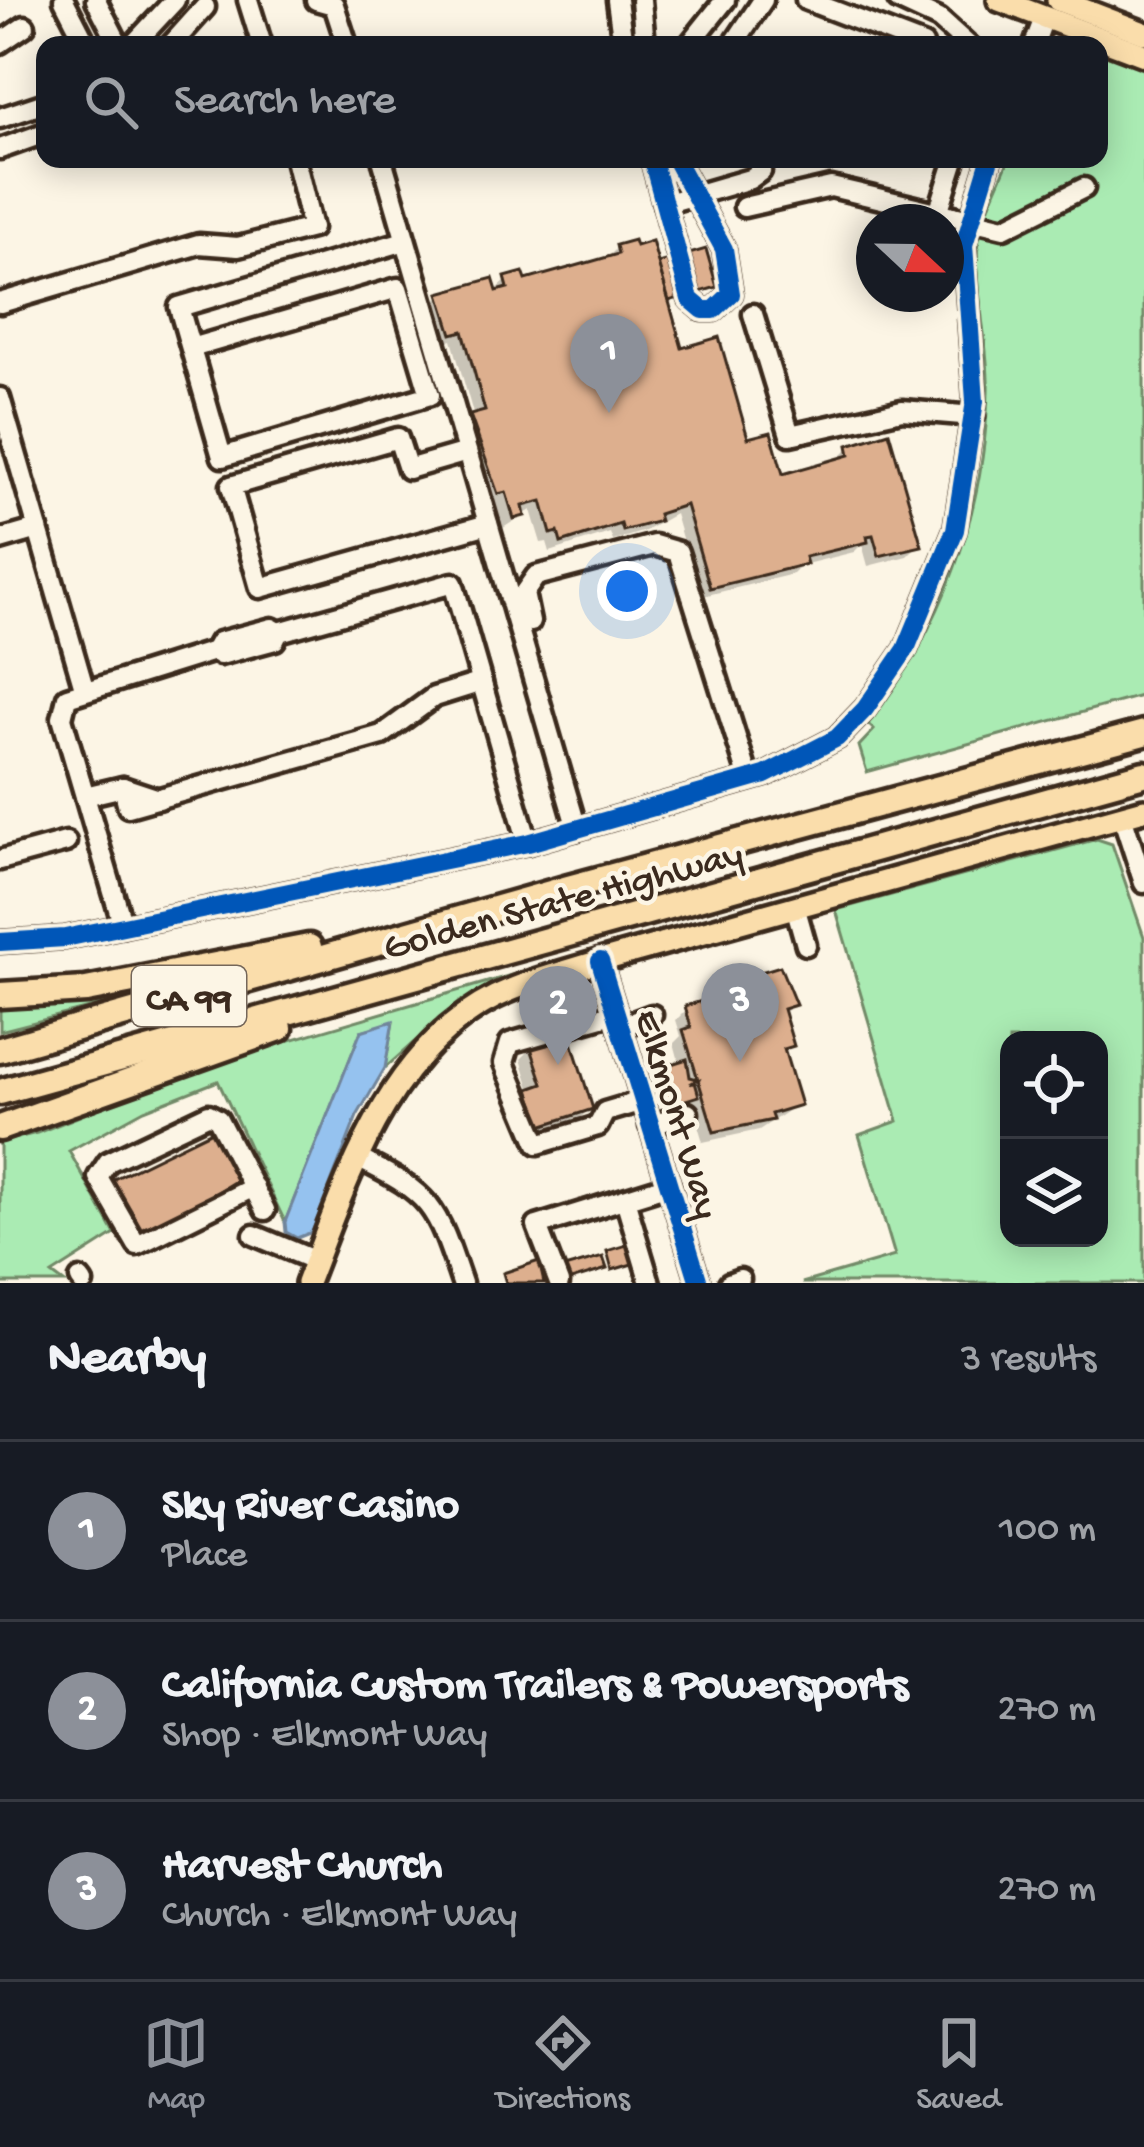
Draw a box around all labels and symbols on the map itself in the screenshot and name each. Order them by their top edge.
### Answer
north arrow [856,204,964,312]
pin: 1 [570,314,648,413]
your location [597,561,657,621]
street label: Golden State Highway [379,834,748,974]
pin: 3 [701,963,779,1062]
road number: CA 99 [132,966,246,1026]
pin: 2 [519,966,597,1065]
street label: Elkmont Way [621,1005,728,1225]

